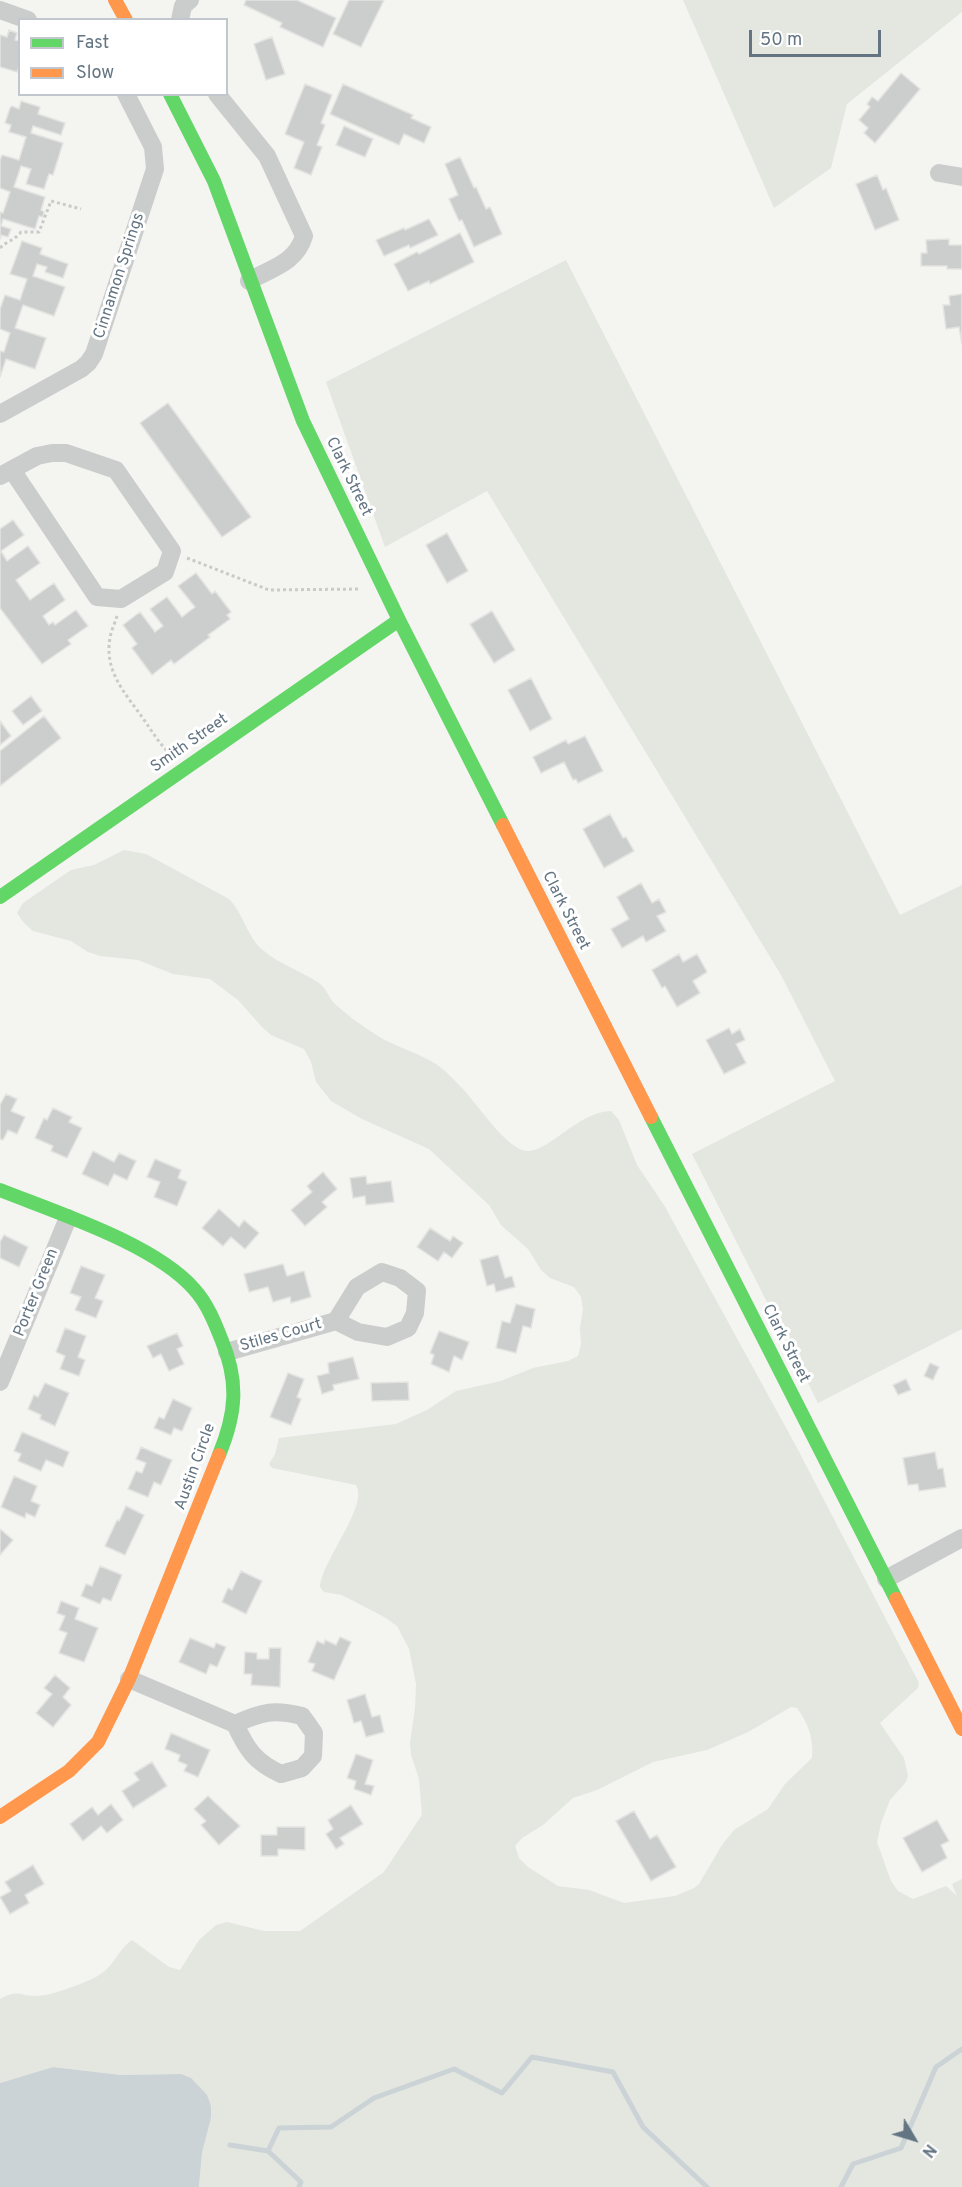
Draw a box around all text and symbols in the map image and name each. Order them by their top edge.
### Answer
legend [18,18,228,96]
scale bar [752,18,884,56]
text: 50 m [760,29,802,52]
text: Fast [76,32,109,55]
text: Slow [76,62,114,85]
street label: Cinnamon Springs [91,211,149,341]
street label: Clark Street [321,434,375,520]
street label: Smith Street [148,710,232,778]
street label: Clark Street [537,868,593,954]
street label: Porter Green [11,1246,63,1340]
street label: Clark Street [757,1301,813,1387]
street label: Stiles Court [238,1315,324,1357]
street label: Austin Circle [171,1421,221,1513]
north arrow [884,2109,944,2169]
text: N [917,2139,940,2161]

